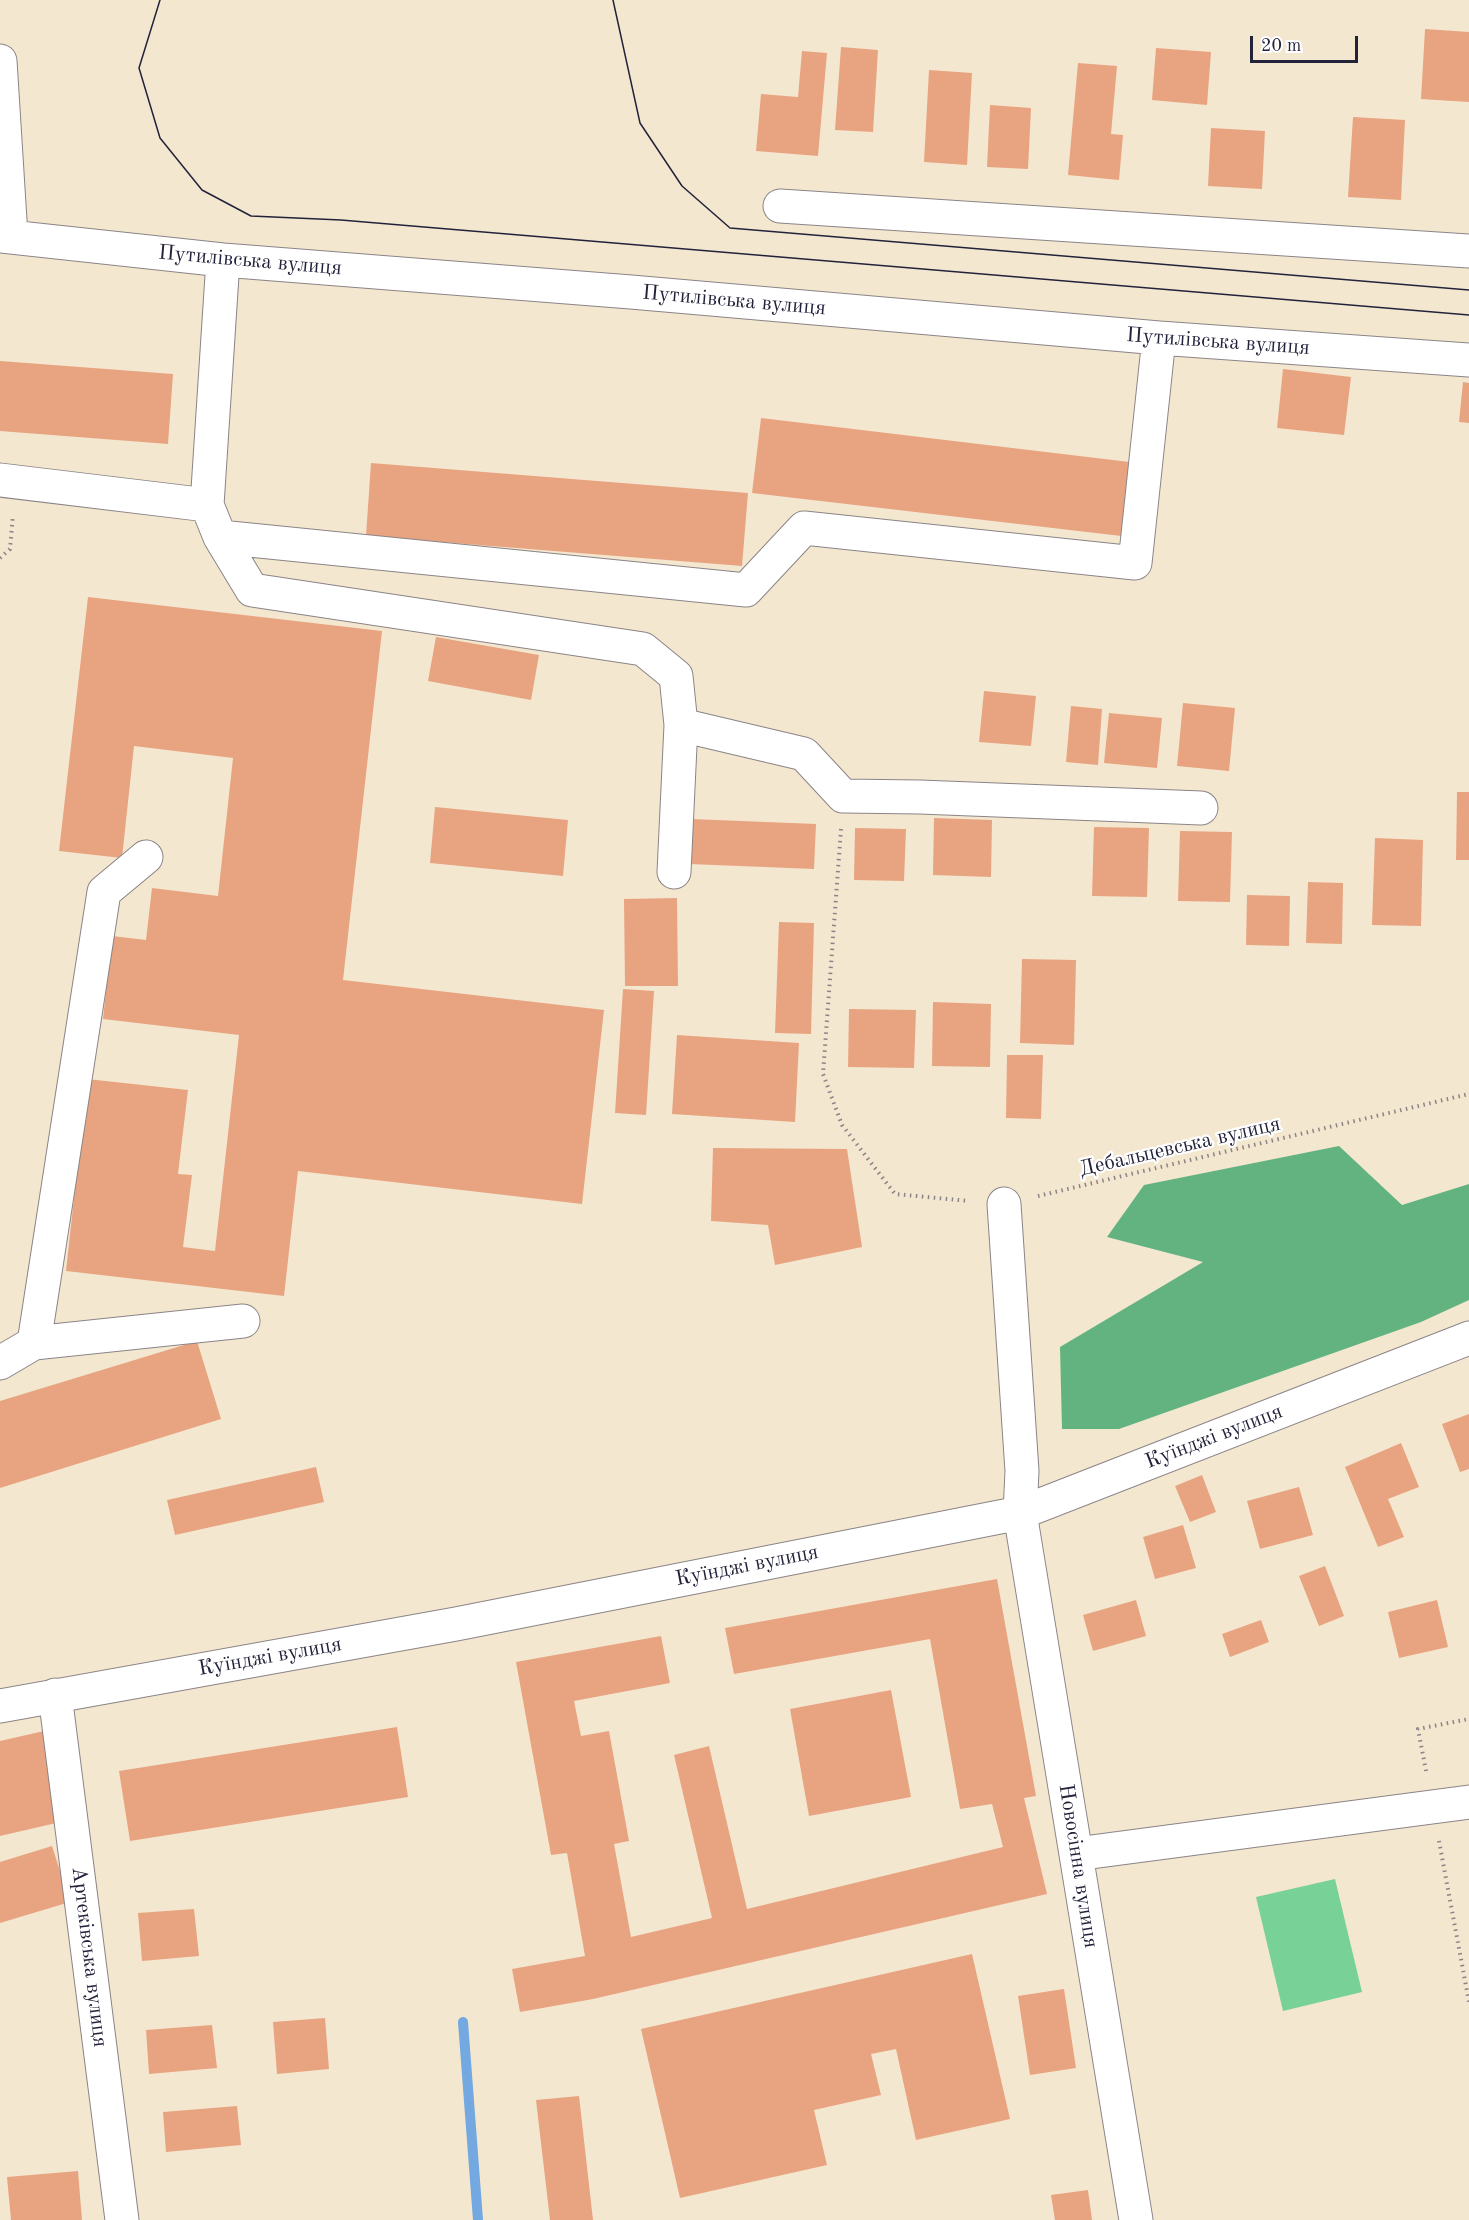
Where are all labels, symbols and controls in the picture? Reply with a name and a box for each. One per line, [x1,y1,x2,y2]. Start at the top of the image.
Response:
scale bar [1253,24,1361,62]
text: 20 m [1261,37,1301,55]
street label: Путилівська вулиця [157,240,343,282]
street label: Путилівська вулиця [641,280,827,322]
street label: Путилівська вулиця [1125,323,1311,361]
street label: Дебальцевська вулиця [1077,1112,1283,1182]
street label: Куїнджі вулиця [1142,1399,1286,1475]
street label: Куїнджі вулиця [673,1540,821,1592]
street label: Куїнджі вулиця [196,1632,344,1682]
street label: Новосінна вулиця [1053,1782,1103,1950]
street label: Артеківська вулиця [65,1865,113,2049]

